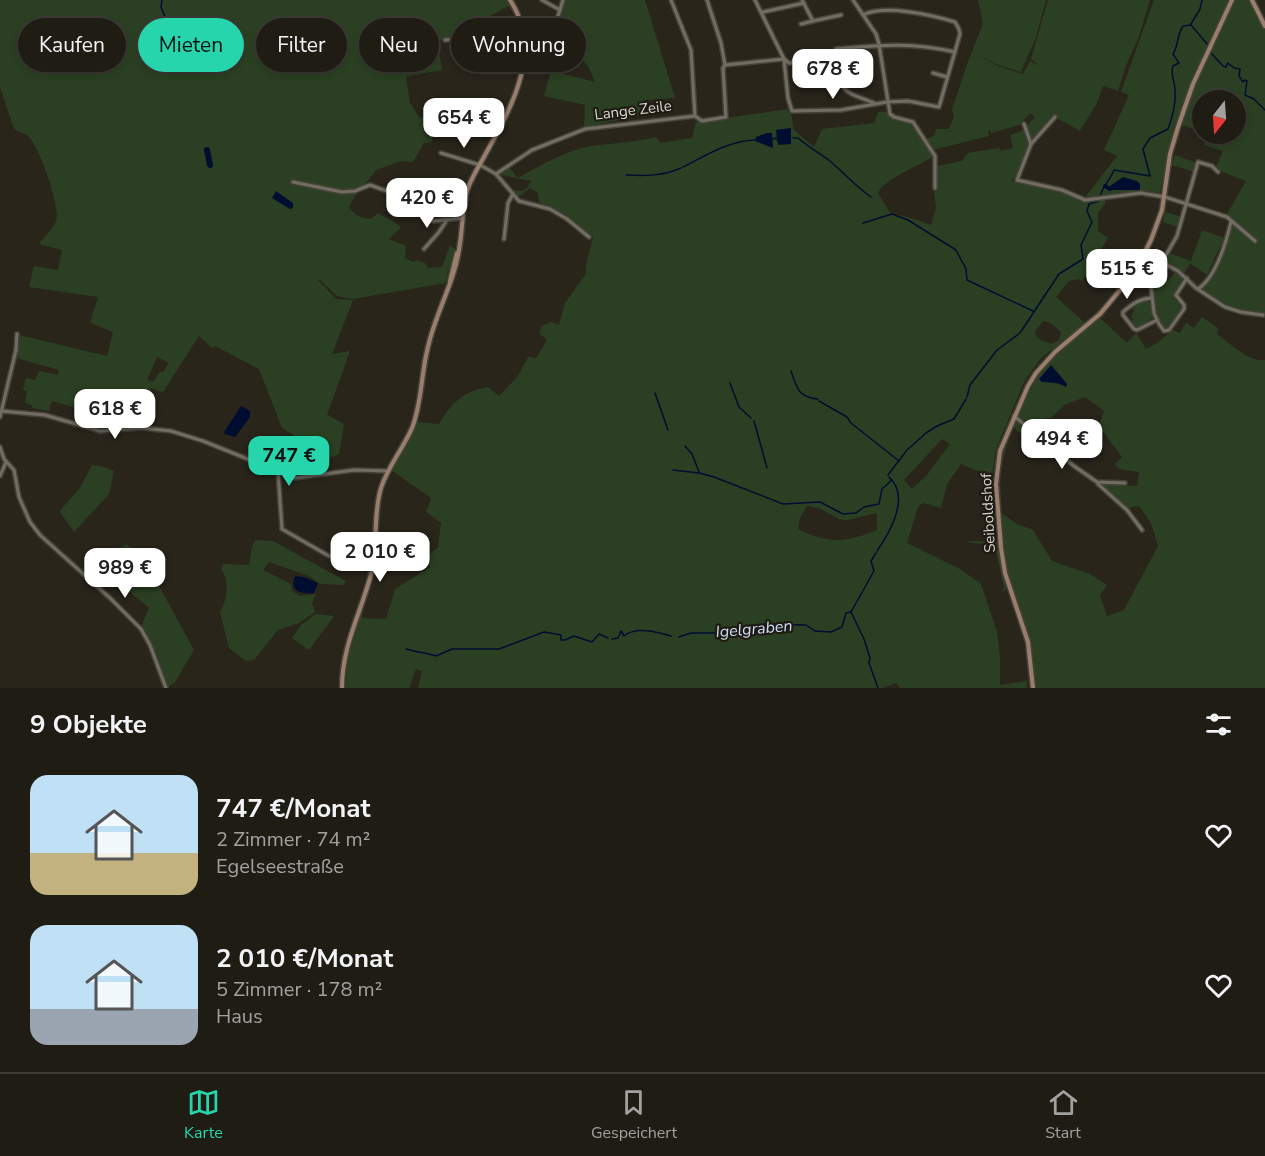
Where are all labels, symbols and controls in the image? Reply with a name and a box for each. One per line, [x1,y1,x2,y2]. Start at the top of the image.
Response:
chip: Kaufen [18,18,126,72]
chip: Mieten [138,18,244,72]
chip: Filter [256,18,347,72]
chip: Neu [359,18,439,72]
chip: Wohnung [451,18,586,72]
pin: 678 € [791,49,875,100]
text: 678 € [806,55,860,82]
north arrow [1192,90,1246,144]
map controls [1192,90,1246,144]
street label: Lange Zeile [593,95,673,125]
pin: 654 € [422,98,506,149]
text: 654 € [437,104,491,131]
pin: 420 € [385,178,469,229]
text: 420 € [400,184,454,211]
pin: 515 € [1085,249,1169,300]
text: 515 € [1100,255,1154,282]
pin: 618 € [73,389,157,440]
text: 618 € [88,395,142,422]
pin: 494 € [1020,419,1104,470]
text: 494 € [1035,425,1089,452]
pin: 747 € [247,436,331,487]
text: 747 € [262,442,316,469]
street label: Seiboldshof [976,472,1000,553]
pin: 2 010 € [325,532,435,583]
text: 2 010 € [345,538,415,565]
pin: 989 € [83,548,167,599]
text: 989 € [98,554,152,581]
water label: Igelgraben [715,615,793,643]
text: 9 Objekte [30,707,147,742]
icon: filters [1202,708,1235,741]
text: 747 €/Monat [216,791,371,826]
icon: home [78,799,150,871]
icon: heart [1202,819,1235,852]
text: 2 Zimmer · 74 m² [216,826,370,853]
text: Egelseestraße [216,853,344,880]
text: 2 010 €/Monat [216,941,393,976]
icon: home [78,949,150,1021]
icon: heart [1202,969,1235,1002]
text: 5 Zimmer · 178 m² [216,976,382,1003]
text: Haus [216,1003,263,1030]
tab: Karte [184,1086,223,1144]
tab: Gespeichert [591,1086,677,1144]
tab: Start [1045,1086,1081,1144]

